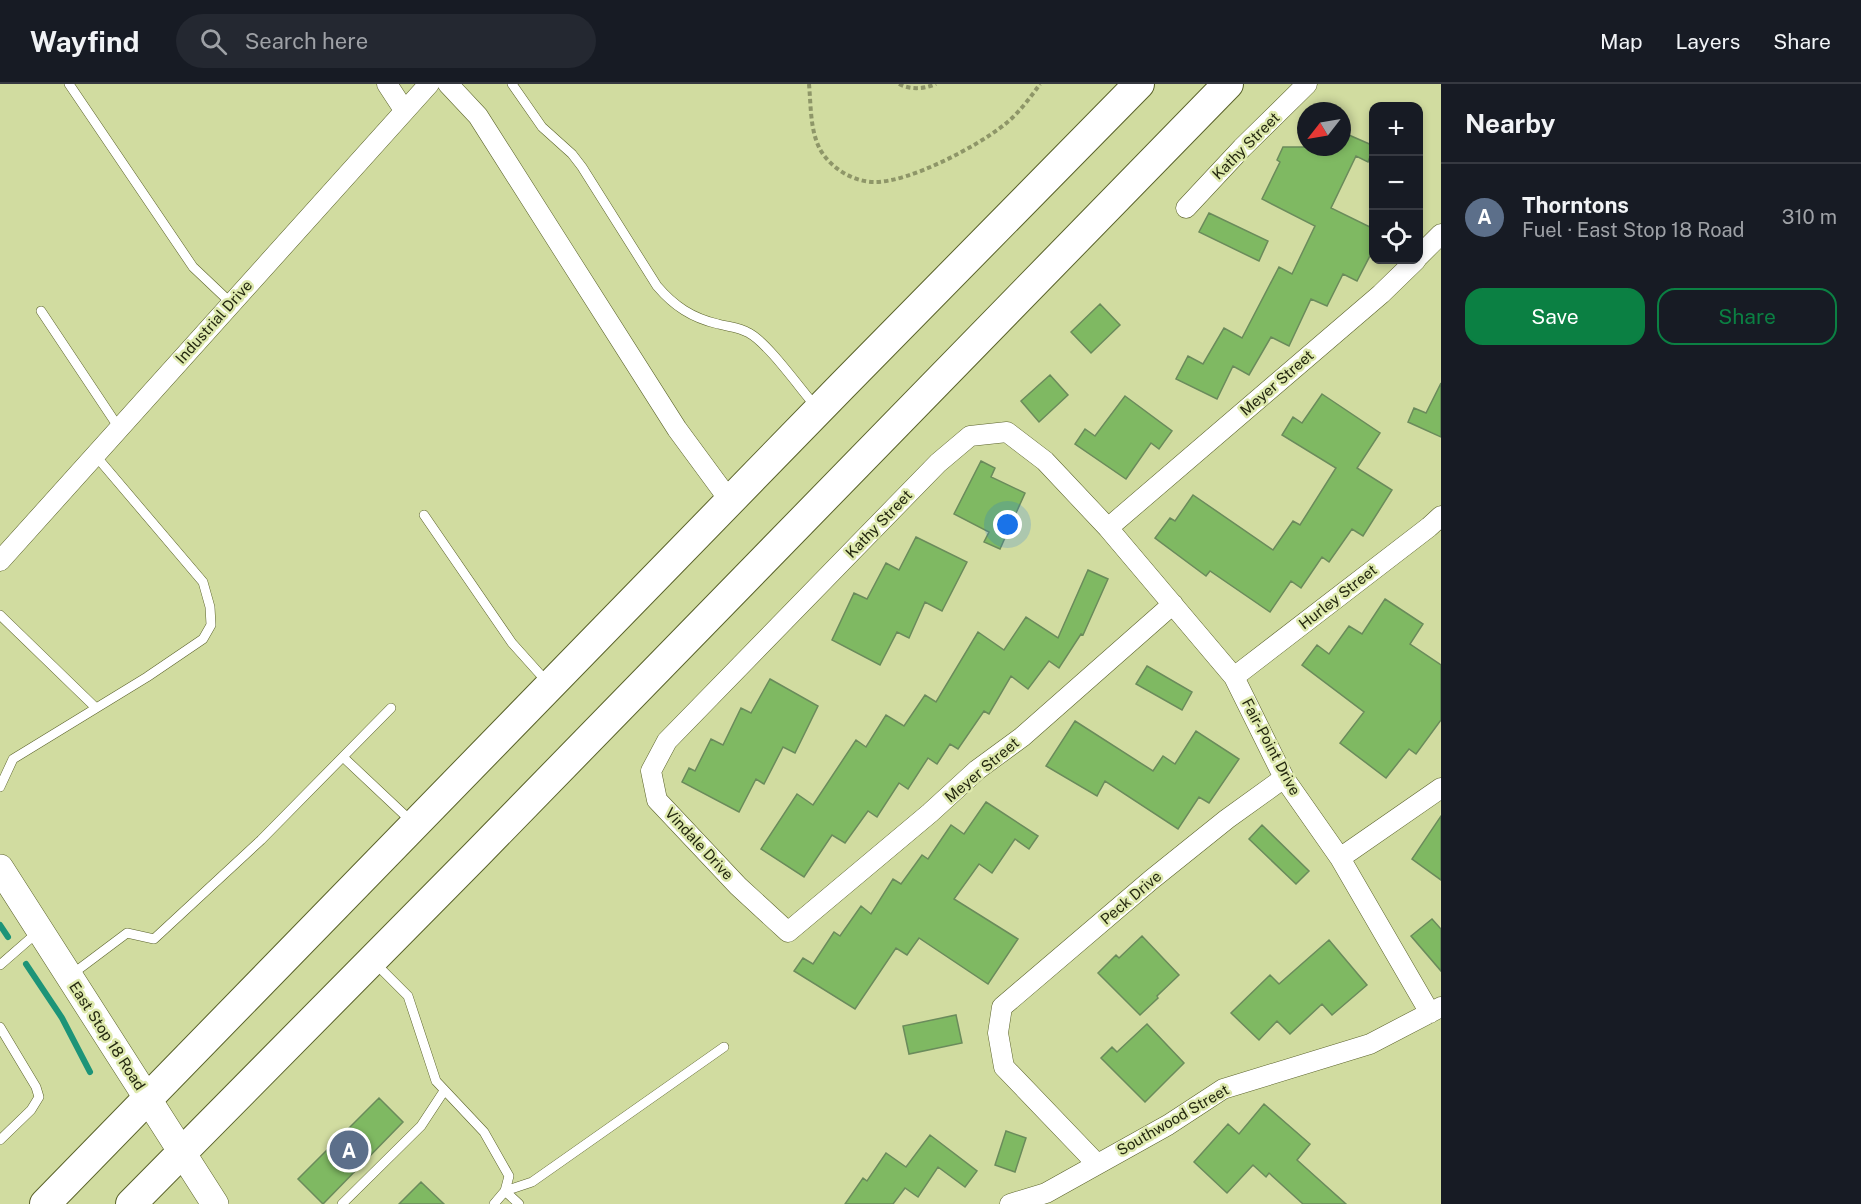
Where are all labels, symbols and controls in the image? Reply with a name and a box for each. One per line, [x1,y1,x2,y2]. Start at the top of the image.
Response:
search box [176,14,596,68]
text: Wayfind [30,25,140,58]
icon: search [197,25,230,58]
text: Search here [245,28,368,54]
text: Map [1600,29,1643,54]
text: Layers [1676,29,1740,54]
text: Share [1773,29,1831,54]
north arrow [1297,102,1351,156]
map controls [1369,102,1423,264]
button: + [1369,102,1423,156]
text: Nearby [1465,108,1555,139]
street label: Kathy Street [1209,109,1283,183]
button: − [1369,156,1423,210]
text: Thorntons [1522,192,1629,218]
text: A [1477,205,1492,229]
text: 310 m [1782,205,1837,229]
button: locate [1369,210,1423,264]
text: Fuel · East Stop 18 Road [1522,218,1744,242]
street label: Industrial Drive [172,277,255,367]
button: Save [1465,288,1645,345]
button: Share [1657,288,1837,345]
street label: Meyer Street [1237,346,1317,419]
street label: Kathy Street [842,486,915,561]
your location [993,510,1022,539]
street label: Hurley Street [1295,561,1380,632]
street label: Fair-Point Drive [1239,696,1304,798]
street label: Meyer Street [941,734,1022,805]
street label: Vindale Drive [662,804,737,883]
street label: Peck Drive [1097,867,1164,928]
street label: East Stop 18 Road [66,978,149,1093]
street label: Southwood Street [1114,1081,1232,1159]
pin: A [330,1128,368,1172]

